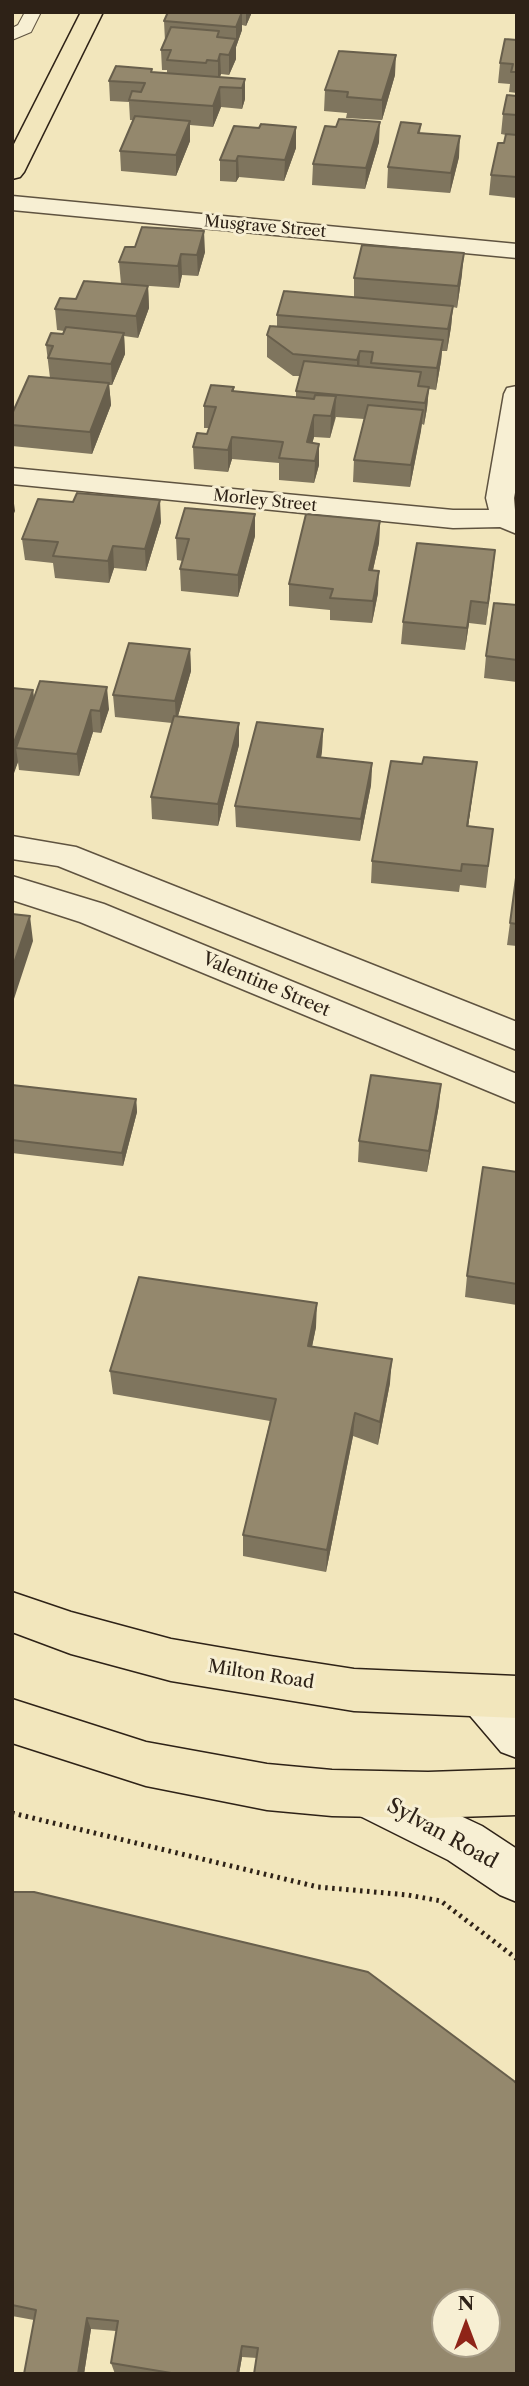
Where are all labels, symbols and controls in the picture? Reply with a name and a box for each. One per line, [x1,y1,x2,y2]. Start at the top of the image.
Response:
street label: Musgrave Street [203,212,327,242]
street label: Morley Street [212,486,318,516]
street label: Valentine Street [199,948,333,1022]
street label: Milton Road [206,1656,316,1694]
street label: Sylvan Road [382,1793,502,1875]
north arrow [431,2288,501,2358]
text: N [458,2292,474,2315]

